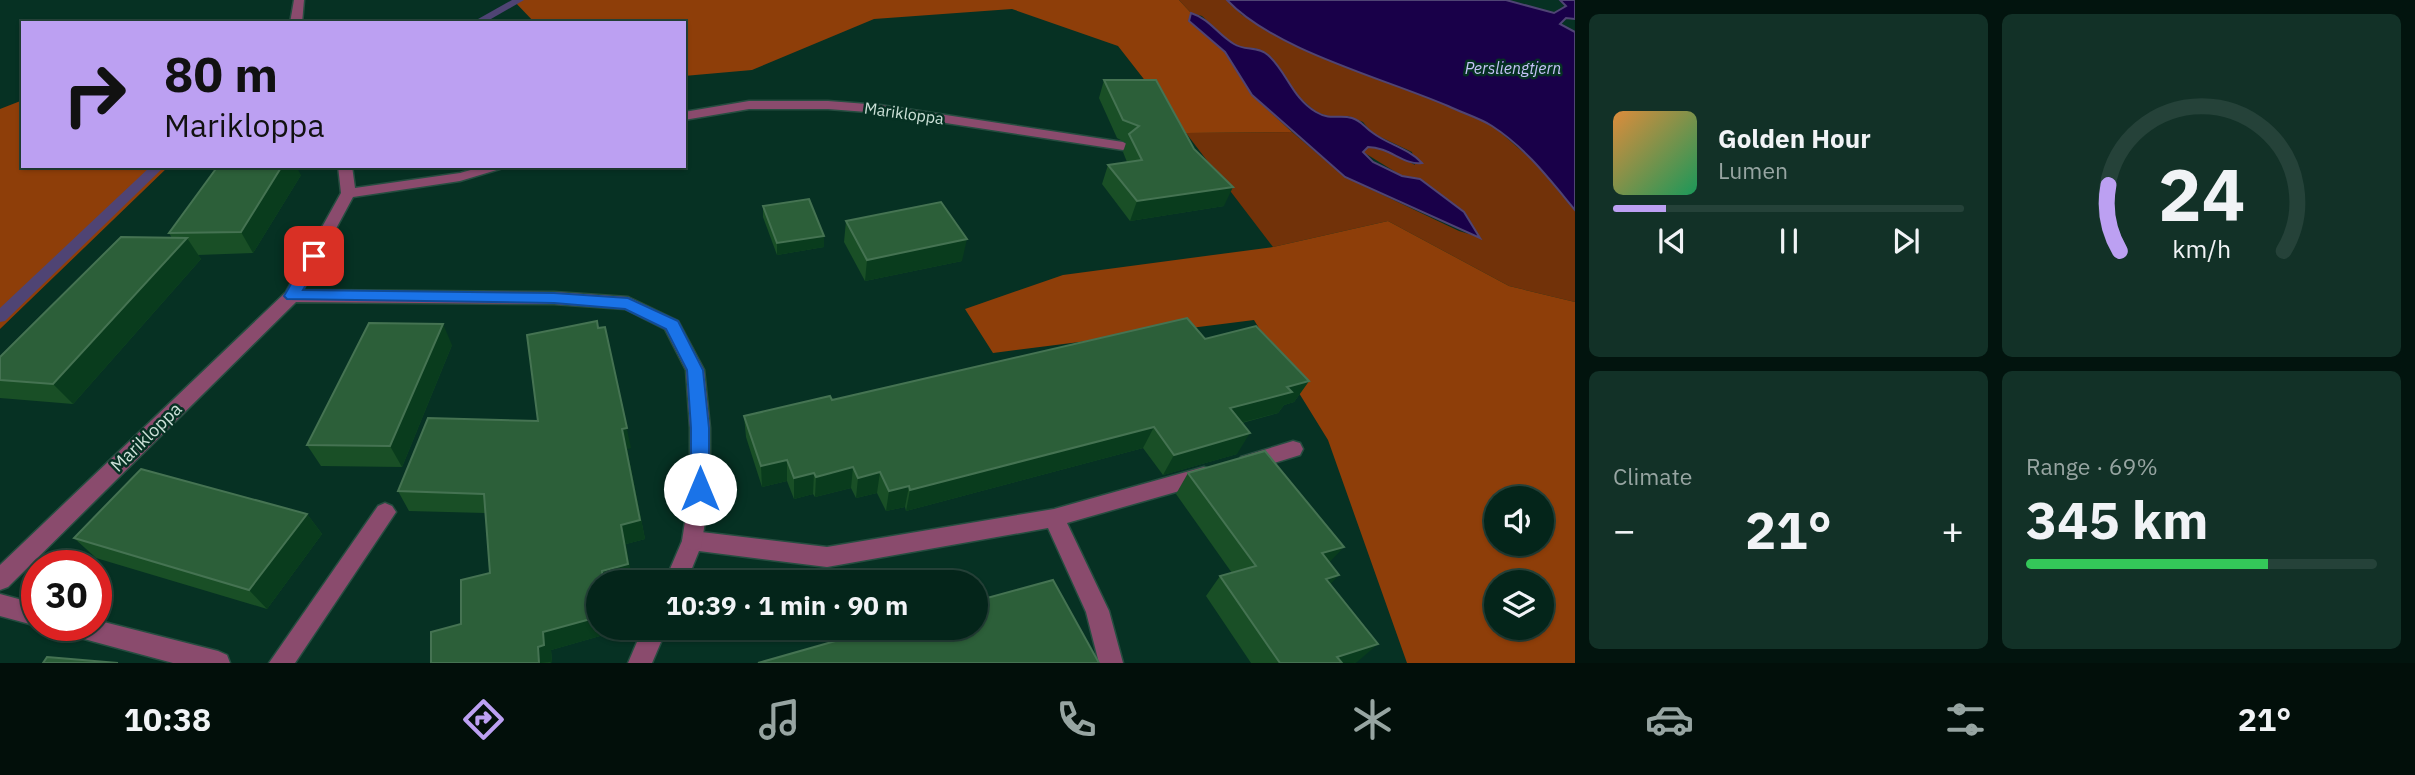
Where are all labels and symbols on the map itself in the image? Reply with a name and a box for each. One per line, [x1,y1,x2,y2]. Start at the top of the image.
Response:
water label: Persliengtjern [1465,58,1561,78]
street label: Marikloppa [863,98,946,129]
pin [284,226,344,286]
street label: Marikloppa [106,397,187,477]
position arrow [663,452,737,526]
speed limit sign: 30 [21,550,112,641]

